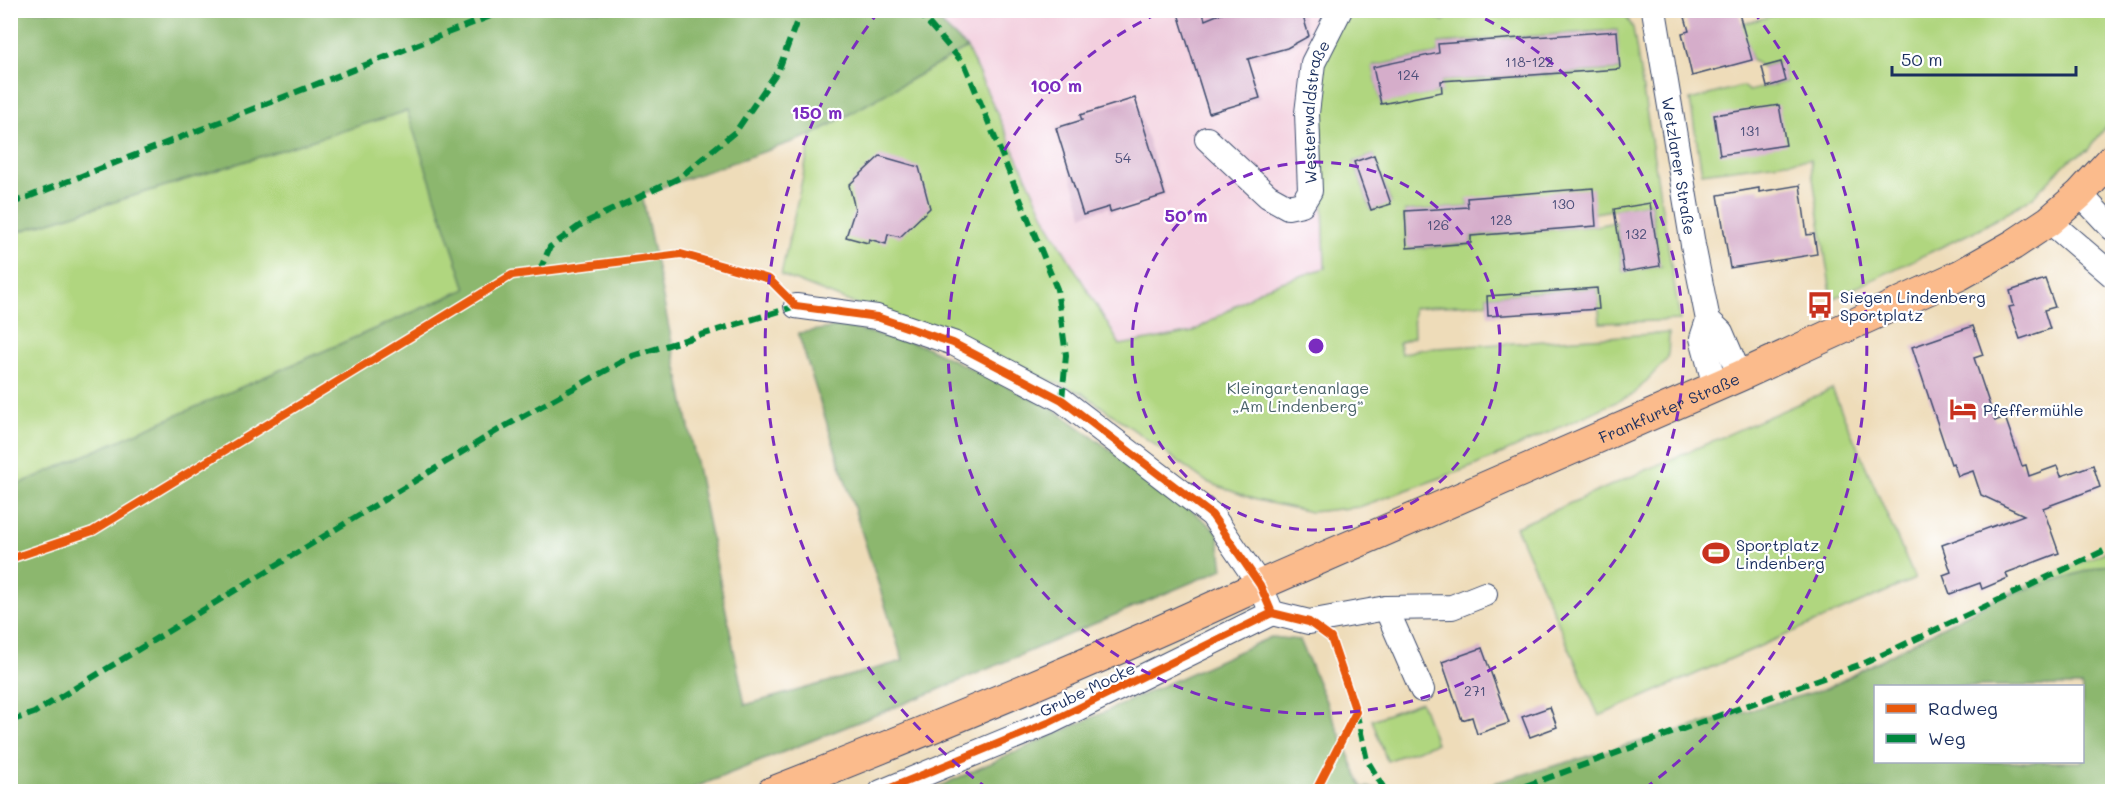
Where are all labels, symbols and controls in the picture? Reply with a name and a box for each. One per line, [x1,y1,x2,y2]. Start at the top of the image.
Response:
street label: Westerwaldstraße [1296,36,1334,184]
scale bar [1892,39,2076,77]
text: 50 m [1901,47,1943,71]
house number: 118-122 [1505,52,1553,71]
house number: 124 [1397,65,1420,84]
text: 100 m [1030,73,1082,97]
street label: Wetzlarer Straße [1658,95,1702,236]
text: 150 m [792,100,842,124]
house number: 131 [1740,121,1760,140]
house number: 54 [1115,148,1132,167]
house number: 130 [1551,194,1575,213]
text: 50 m [1165,203,1207,227]
house number: 128 [1490,210,1512,229]
house number: 126 [1427,215,1449,234]
house number: 132 [1625,224,1647,243]
place label: Siegen Lindenberg Sportplatz [1840,286,1985,325]
bus stop icon: Siegen Lindenberg Sportplatz [1805,290,1835,320]
centre of rings [1306,336,1326,356]
street label: Frankfurter Straße [1595,367,1742,447]
park label: Kleingartenanlage „Am Lindenberg“ [1227,377,1369,416]
hotel icon: Pfeffermühle [1948,394,1978,424]
place label: Pfeffermühle [1983,399,2084,420]
place label: Sportplatz Lindenberg [1736,534,1825,573]
sports icon: Sportplatz Lindenberg [1701,538,1731,568]
street label: Grube Mocke [1036,657,1138,721]
house number: 271 [1464,681,1486,700]
legend [1874,685,2084,763]
text: Radweg [1928,696,1998,720]
text: Weg [1928,726,1965,750]

